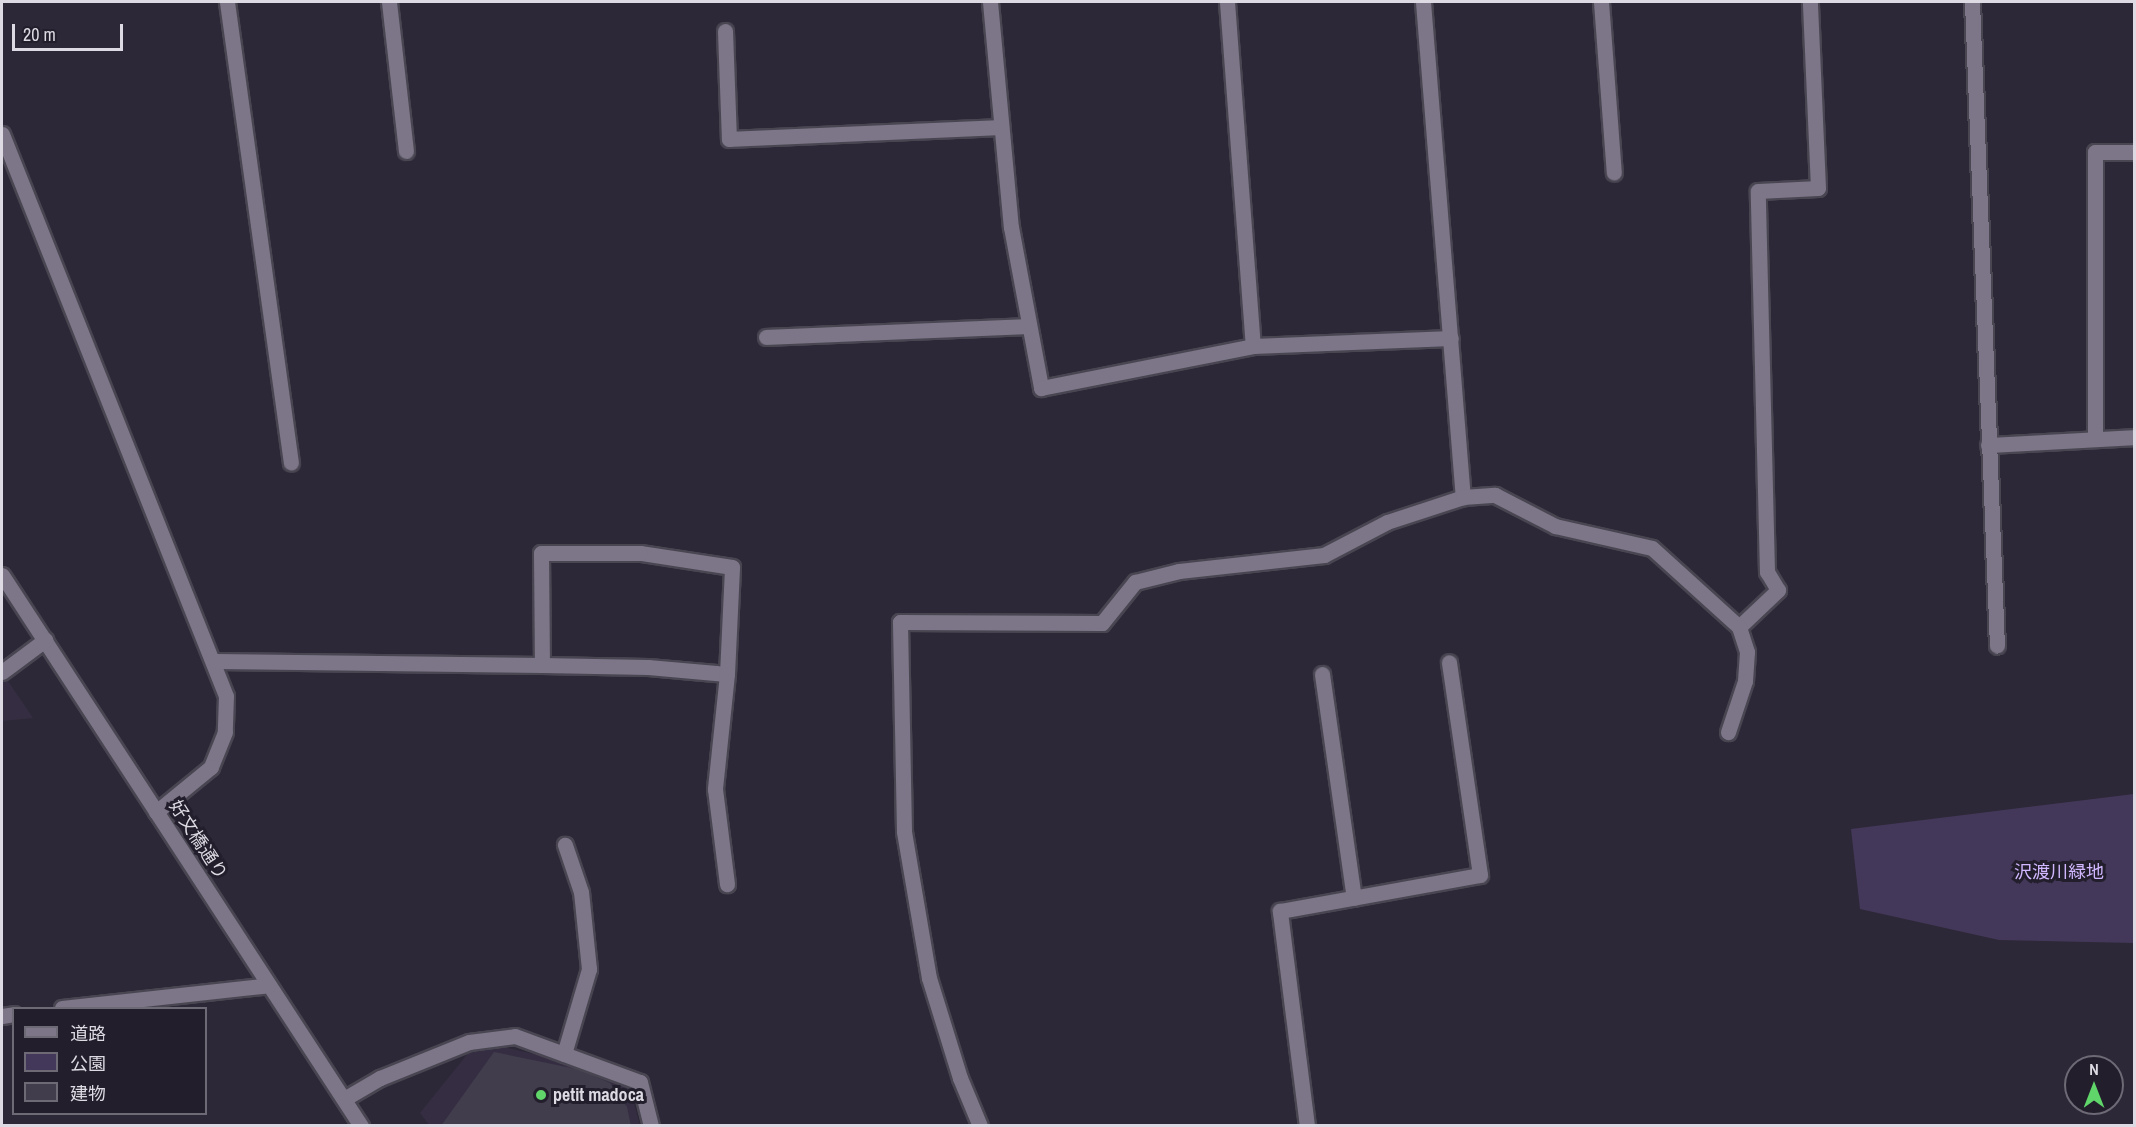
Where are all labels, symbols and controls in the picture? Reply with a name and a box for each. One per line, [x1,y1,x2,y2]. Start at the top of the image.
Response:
scale bar [15,12,126,50]
text: 20 m [23,22,56,47]
street label: 好文橋通り [164,796,232,884]
park label: 沢渡川緑地 [2014,861,2104,883]
legend [12,1007,207,1115]
text: 道路 [70,1021,106,1046]
text: 公園 [70,1051,106,1076]
north arrow [2064,1055,2124,1115]
text: N [2089,1058,2099,1080]
text: 建物 [70,1081,106,1106]
place label: petit madoca [553,1084,644,1106]
marker: petit madoca [534,1088,548,1102]

